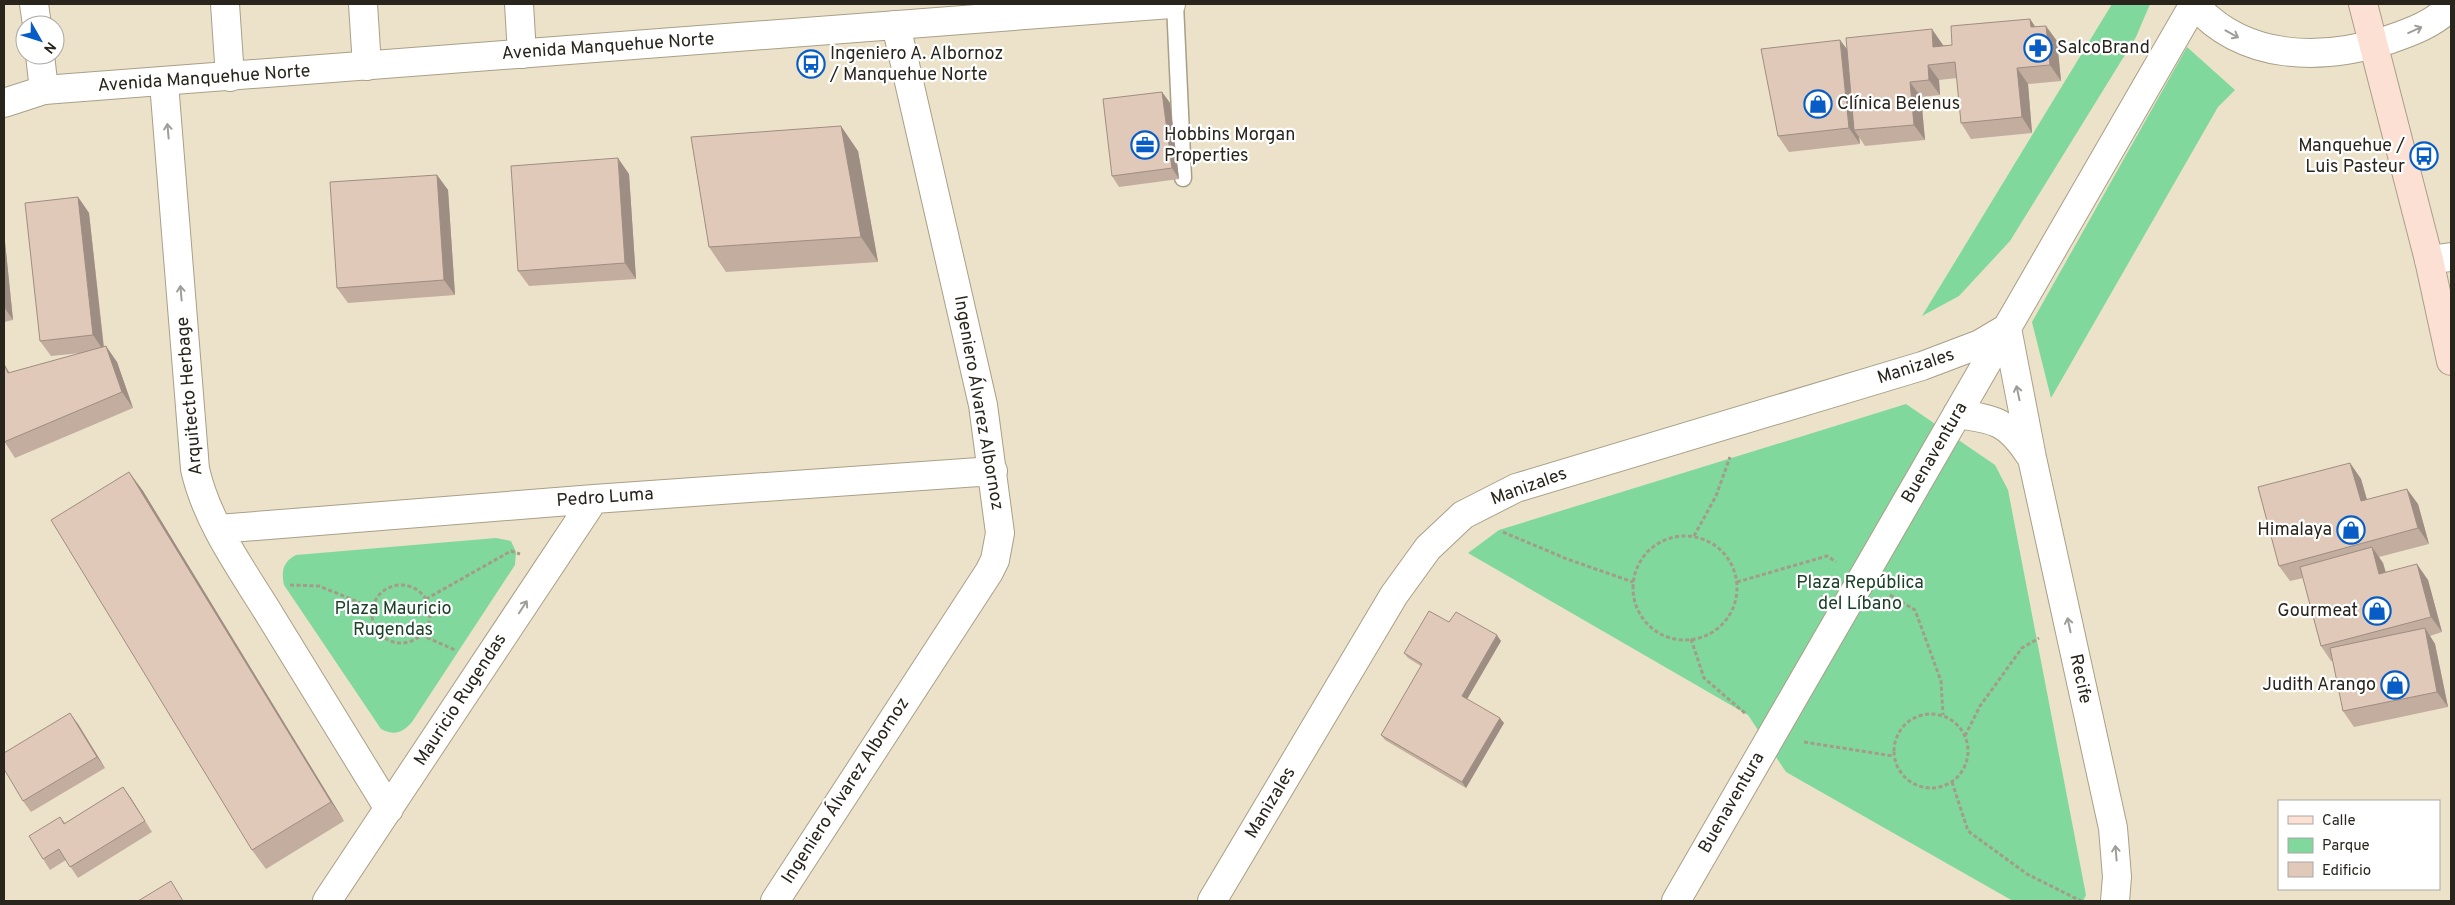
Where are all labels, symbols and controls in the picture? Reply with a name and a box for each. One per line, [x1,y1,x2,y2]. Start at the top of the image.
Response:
north arrow [15,15,65,65]
one-way arrow [2407,25,2422,34]
street label: Avenida Manquehue Norte [501,28,715,66]
one-way arrow [2224,29,2239,39]
pharmacy icon: SalcoBrand [2023,33,2053,63]
place label: SalcoBrand [2057,37,2150,60]
text: N [39,38,59,56]
place label: Ingeniero A. Albornoz / Manquehue Norte [829,43,1003,87]
bus stop icon: Ingeniero A. Albornoz / Manquehue Norte [796,49,826,79]
street label: Avenida Manquehue Norte [97,60,311,98]
shop icon: Clínica Belenus [1803,89,1833,119]
place label: Clínica Belenus [1837,93,1960,116]
one-way arrow [163,123,172,139]
place label: Hobbins Morgan Properties [1164,124,1295,168]
office icon: Hobbins Morgan Properties [1130,130,1160,160]
place label: Manquehue / Luis Pasteur [2298,135,2405,179]
bus stop icon: Manquehue / Luis Pasteur [2409,141,2439,171]
one-way arrow [176,285,186,301]
street label: Ingeniero Álvarez Albornoz [948,293,1010,512]
street label: Arquitecto Herbage [172,316,208,476]
street label: Manizales [1875,344,1957,390]
one-way arrow [2013,385,2022,401]
street label: Buenaventura [1897,398,1973,508]
street label: Manizales [1488,463,1570,511]
street label: Pedro Luma [556,483,654,513]
shop icon: Himalaya [2336,515,2366,545]
place label: Himalaya [2257,519,2332,542]
park label: Plaza República del Líbano [1796,572,1924,616]
shop icon: Gourmeat [2362,596,2392,626]
park label: Plaza Mauricio Rugendas [334,598,452,642]
place label: Gourmeat [2277,600,2358,623]
one-way arrow [518,601,528,615]
one-way arrow [2063,618,2073,634]
street label: Mauricio Rugendas [410,630,512,770]
street label: Recife [2064,652,2096,706]
shop icon: Judith Arango [2380,670,2410,700]
place label: Judith Arango [2262,674,2376,697]
street label: Ingeniero Álvarez Albornoz [775,692,915,889]
street label: Buenaventura [1694,748,1770,858]
street label: Manizales [1241,763,1301,843]
legend [2278,800,2440,890]
text: Calle [2322,812,2356,831]
text: Parque [2322,837,2370,856]
one-way arrow [2111,845,2121,861]
text: Edificio [2322,862,2371,881]

